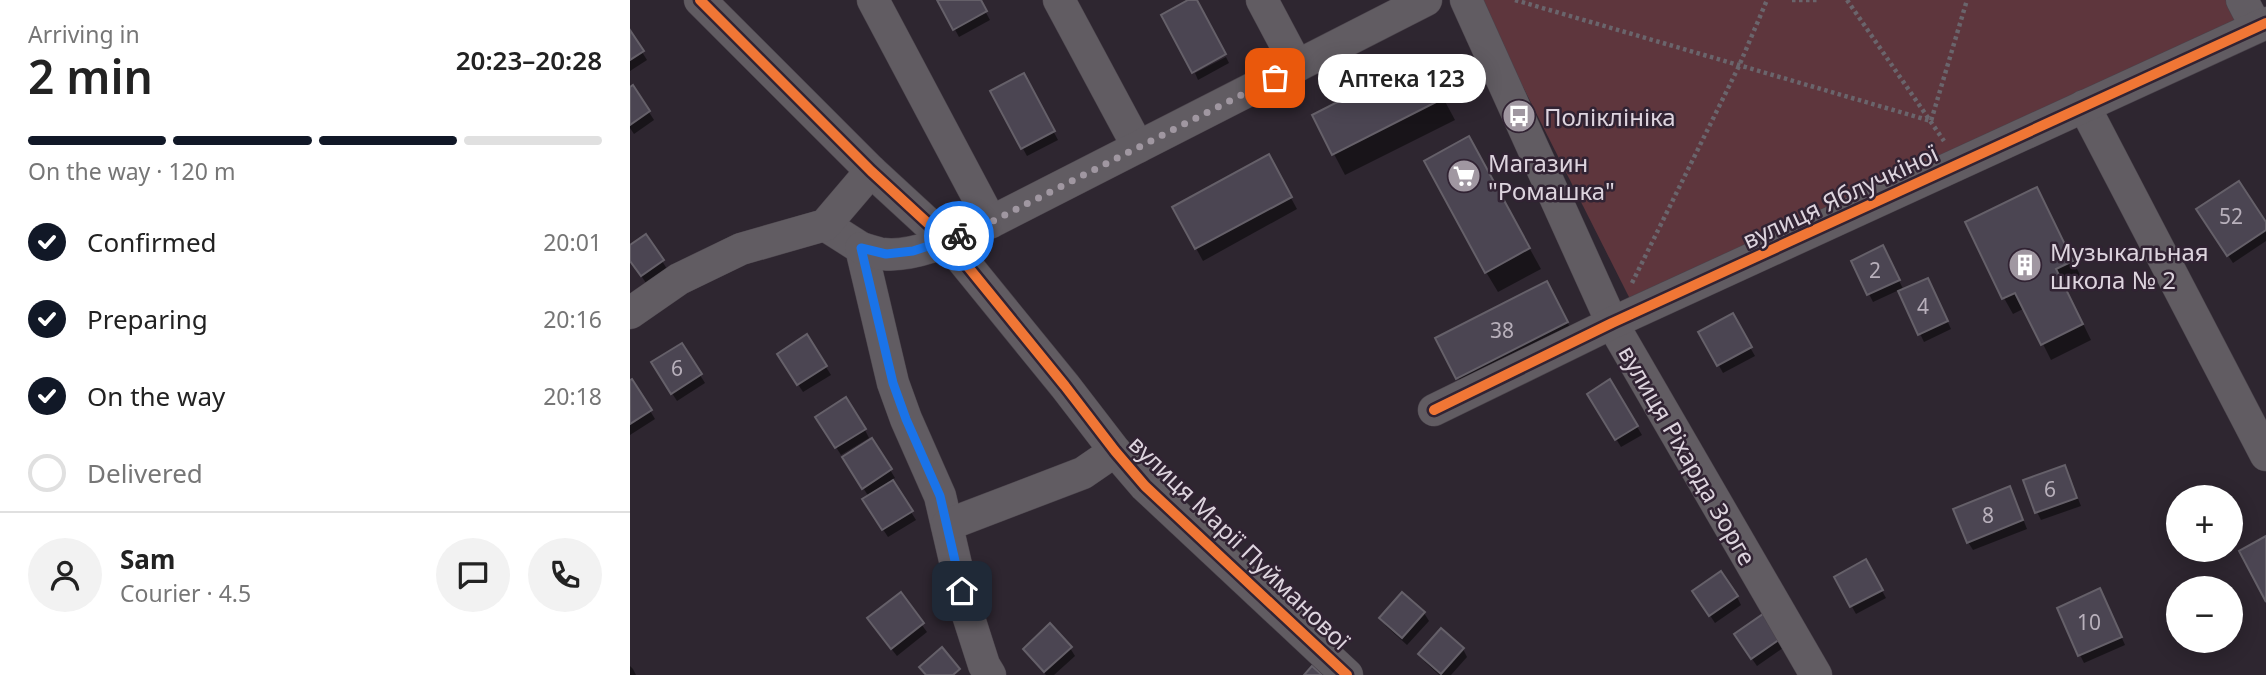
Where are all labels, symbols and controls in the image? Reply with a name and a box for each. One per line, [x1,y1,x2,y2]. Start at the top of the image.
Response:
text: Arriving in [28,18,140,50]
text: 20:23–20:28 [456,42,602,78]
text: 2 min [28,45,153,107]
pin [1245,48,1305,108]
callout: Аптека 123 [1317,54,1485,102]
icon: bag [1256,59,1294,97]
text: Аптека 123 [1339,62,1465,94]
bus stop icon: Поліклініка [1500,97,1538,135]
place label: Поліклініка [1544,100,1676,133]
street label: вулиця Яблучкіної [1737,136,1943,256]
place label: Магазин "Ромашка" [1488,146,1615,207]
text: On the way · 120 m [28,155,235,187]
supermarket icon: Магазин "Ромашка" [1445,157,1483,195]
courier [924,201,994,271]
house number: 52 [2219,202,2243,230]
icon: bike [940,217,978,255]
icon: check [28,223,66,261]
text: Confirmed [87,224,217,260]
text: 20:01 [543,226,602,258]
place label: Музыкальная школа № 2 [2050,235,2209,296]
building icon: Музыкальная школа № 2 [2006,246,2044,284]
house number: 2 [1869,256,1881,284]
house number: 4 [1917,292,1929,320]
icon: check [28,300,66,338]
text: Preparing [87,301,208,337]
text: 20:16 [543,303,602,335]
house number: 38 [1490,316,1514,344]
street label: вулиця Ріхарда Зорге [1612,339,1764,571]
house number: 6 [671,354,683,382]
icon: check [28,377,66,415]
text: On the way [87,378,225,414]
text: 20:18 [543,380,602,412]
street label: вулиця Марії Пуйманової [1122,427,1358,657]
text: Delivered [87,455,203,491]
house number: 6 [2044,475,2056,503]
map controls [2166,485,2243,653]
button: + [2166,485,2243,562]
house number: 8 [1982,501,1994,529]
button: person [28,538,102,612]
button: chat [436,538,510,612]
button: phone [528,538,602,612]
text: Sam [120,541,175,577]
pin [932,561,992,621]
icon: home [943,572,981,610]
button: − [2166,576,2243,653]
text: Courier · 4.5 [120,577,251,609]
house number: 10 [2077,608,2101,636]

